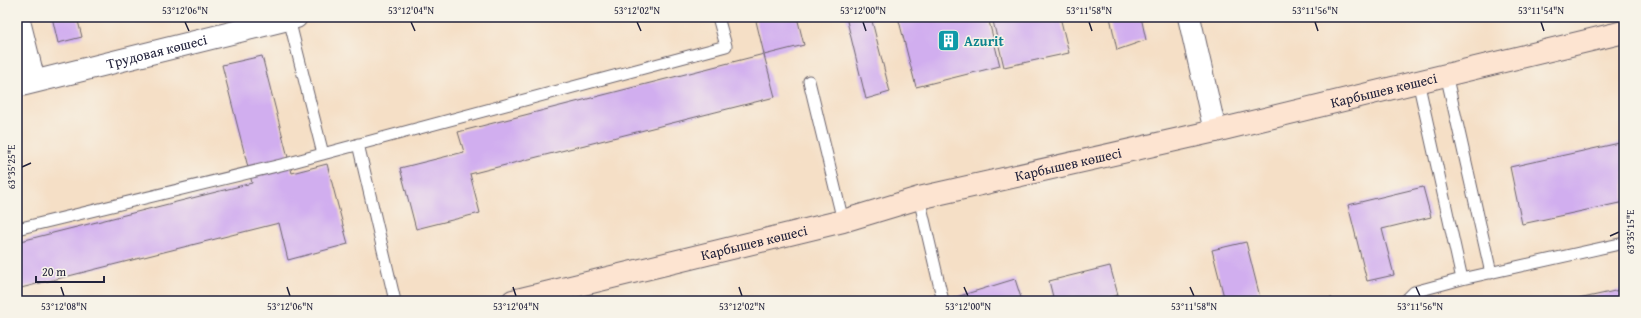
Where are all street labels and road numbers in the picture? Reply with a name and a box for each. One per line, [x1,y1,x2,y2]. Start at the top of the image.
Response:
street label: Трудовая көшесі [104,29,209,73]
street label: Карбышев көшесі [1328,68,1439,113]
street label: Карбышев көшесі [1013,142,1124,186]
street label: Карбышев көшесі [699,220,809,265]

